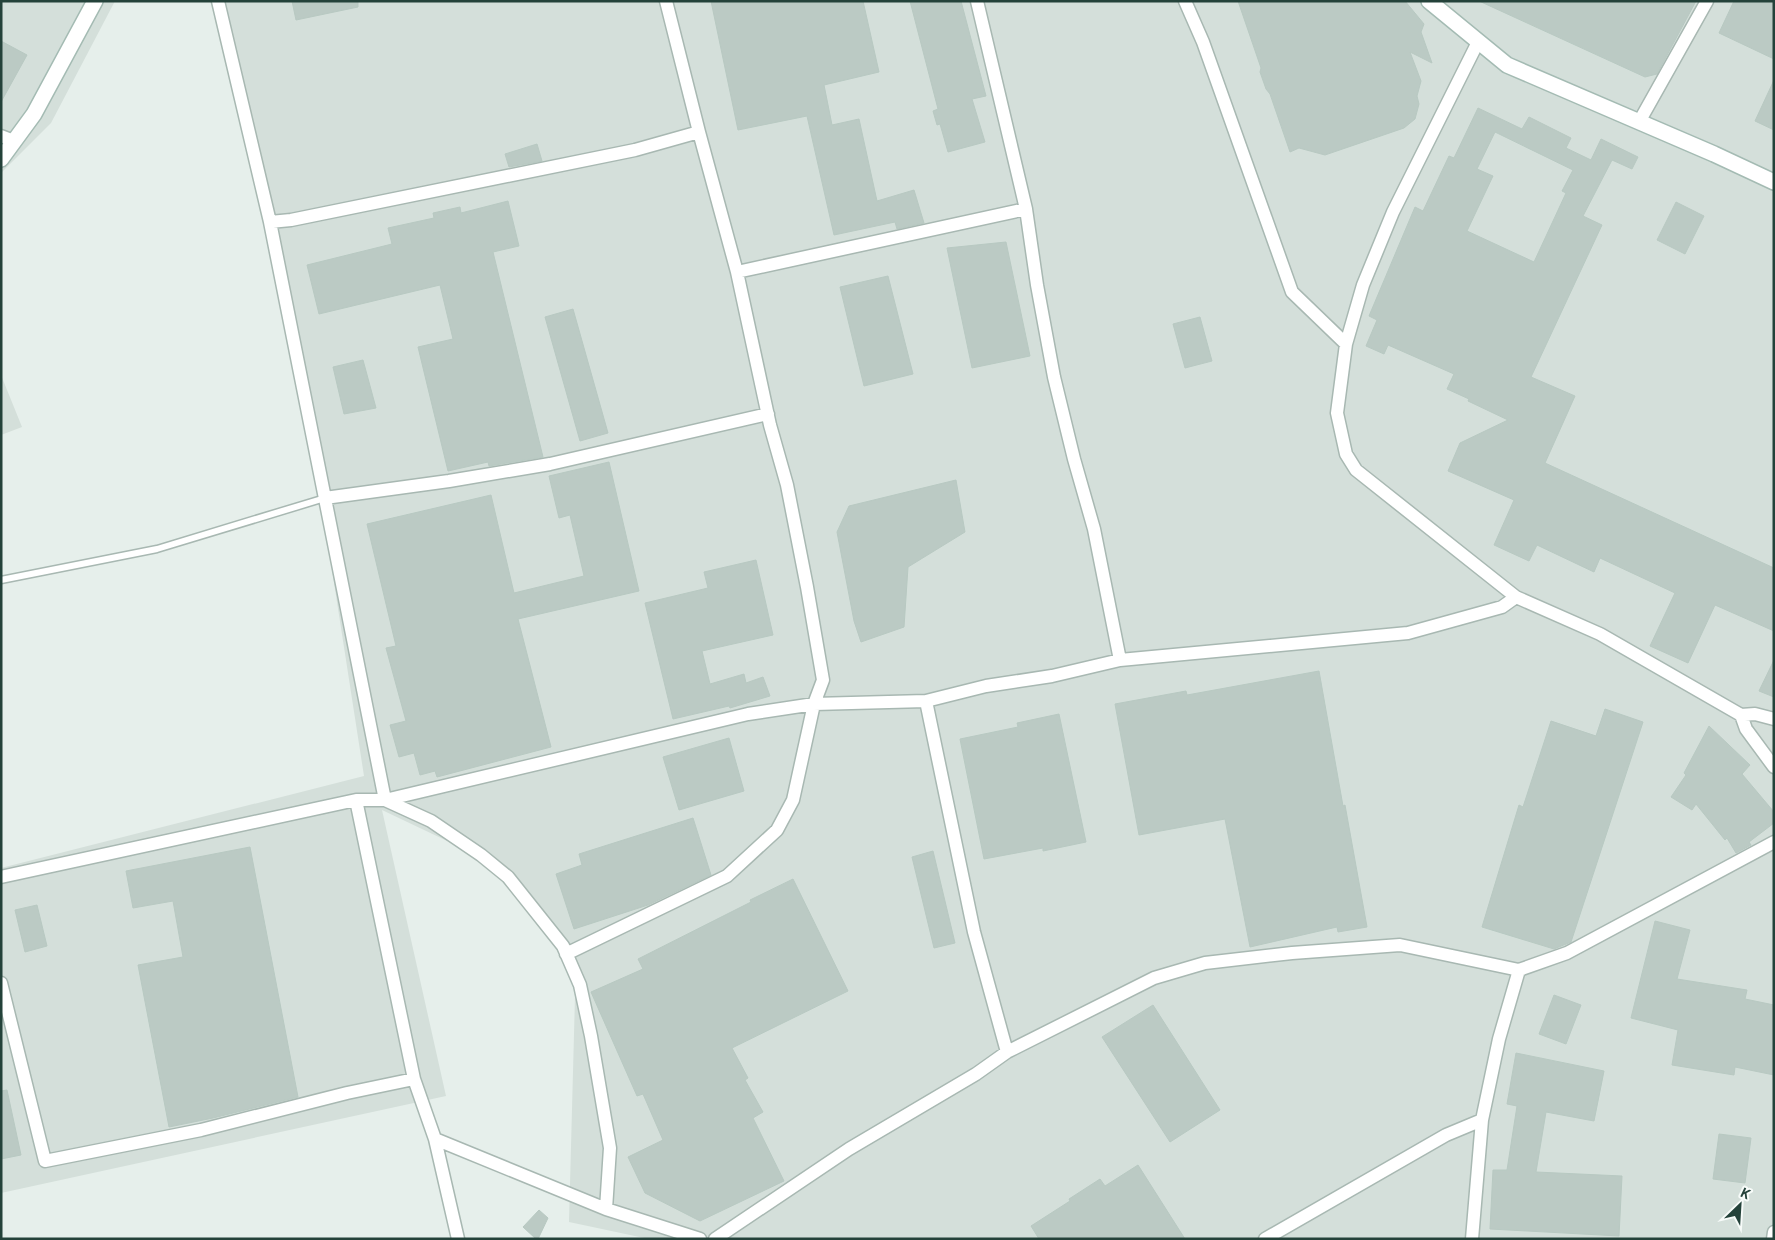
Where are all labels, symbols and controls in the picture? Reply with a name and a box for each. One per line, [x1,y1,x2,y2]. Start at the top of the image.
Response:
north arrow [1715,1180,1765,1230]
text: K [1738,1183,1753,1202]

